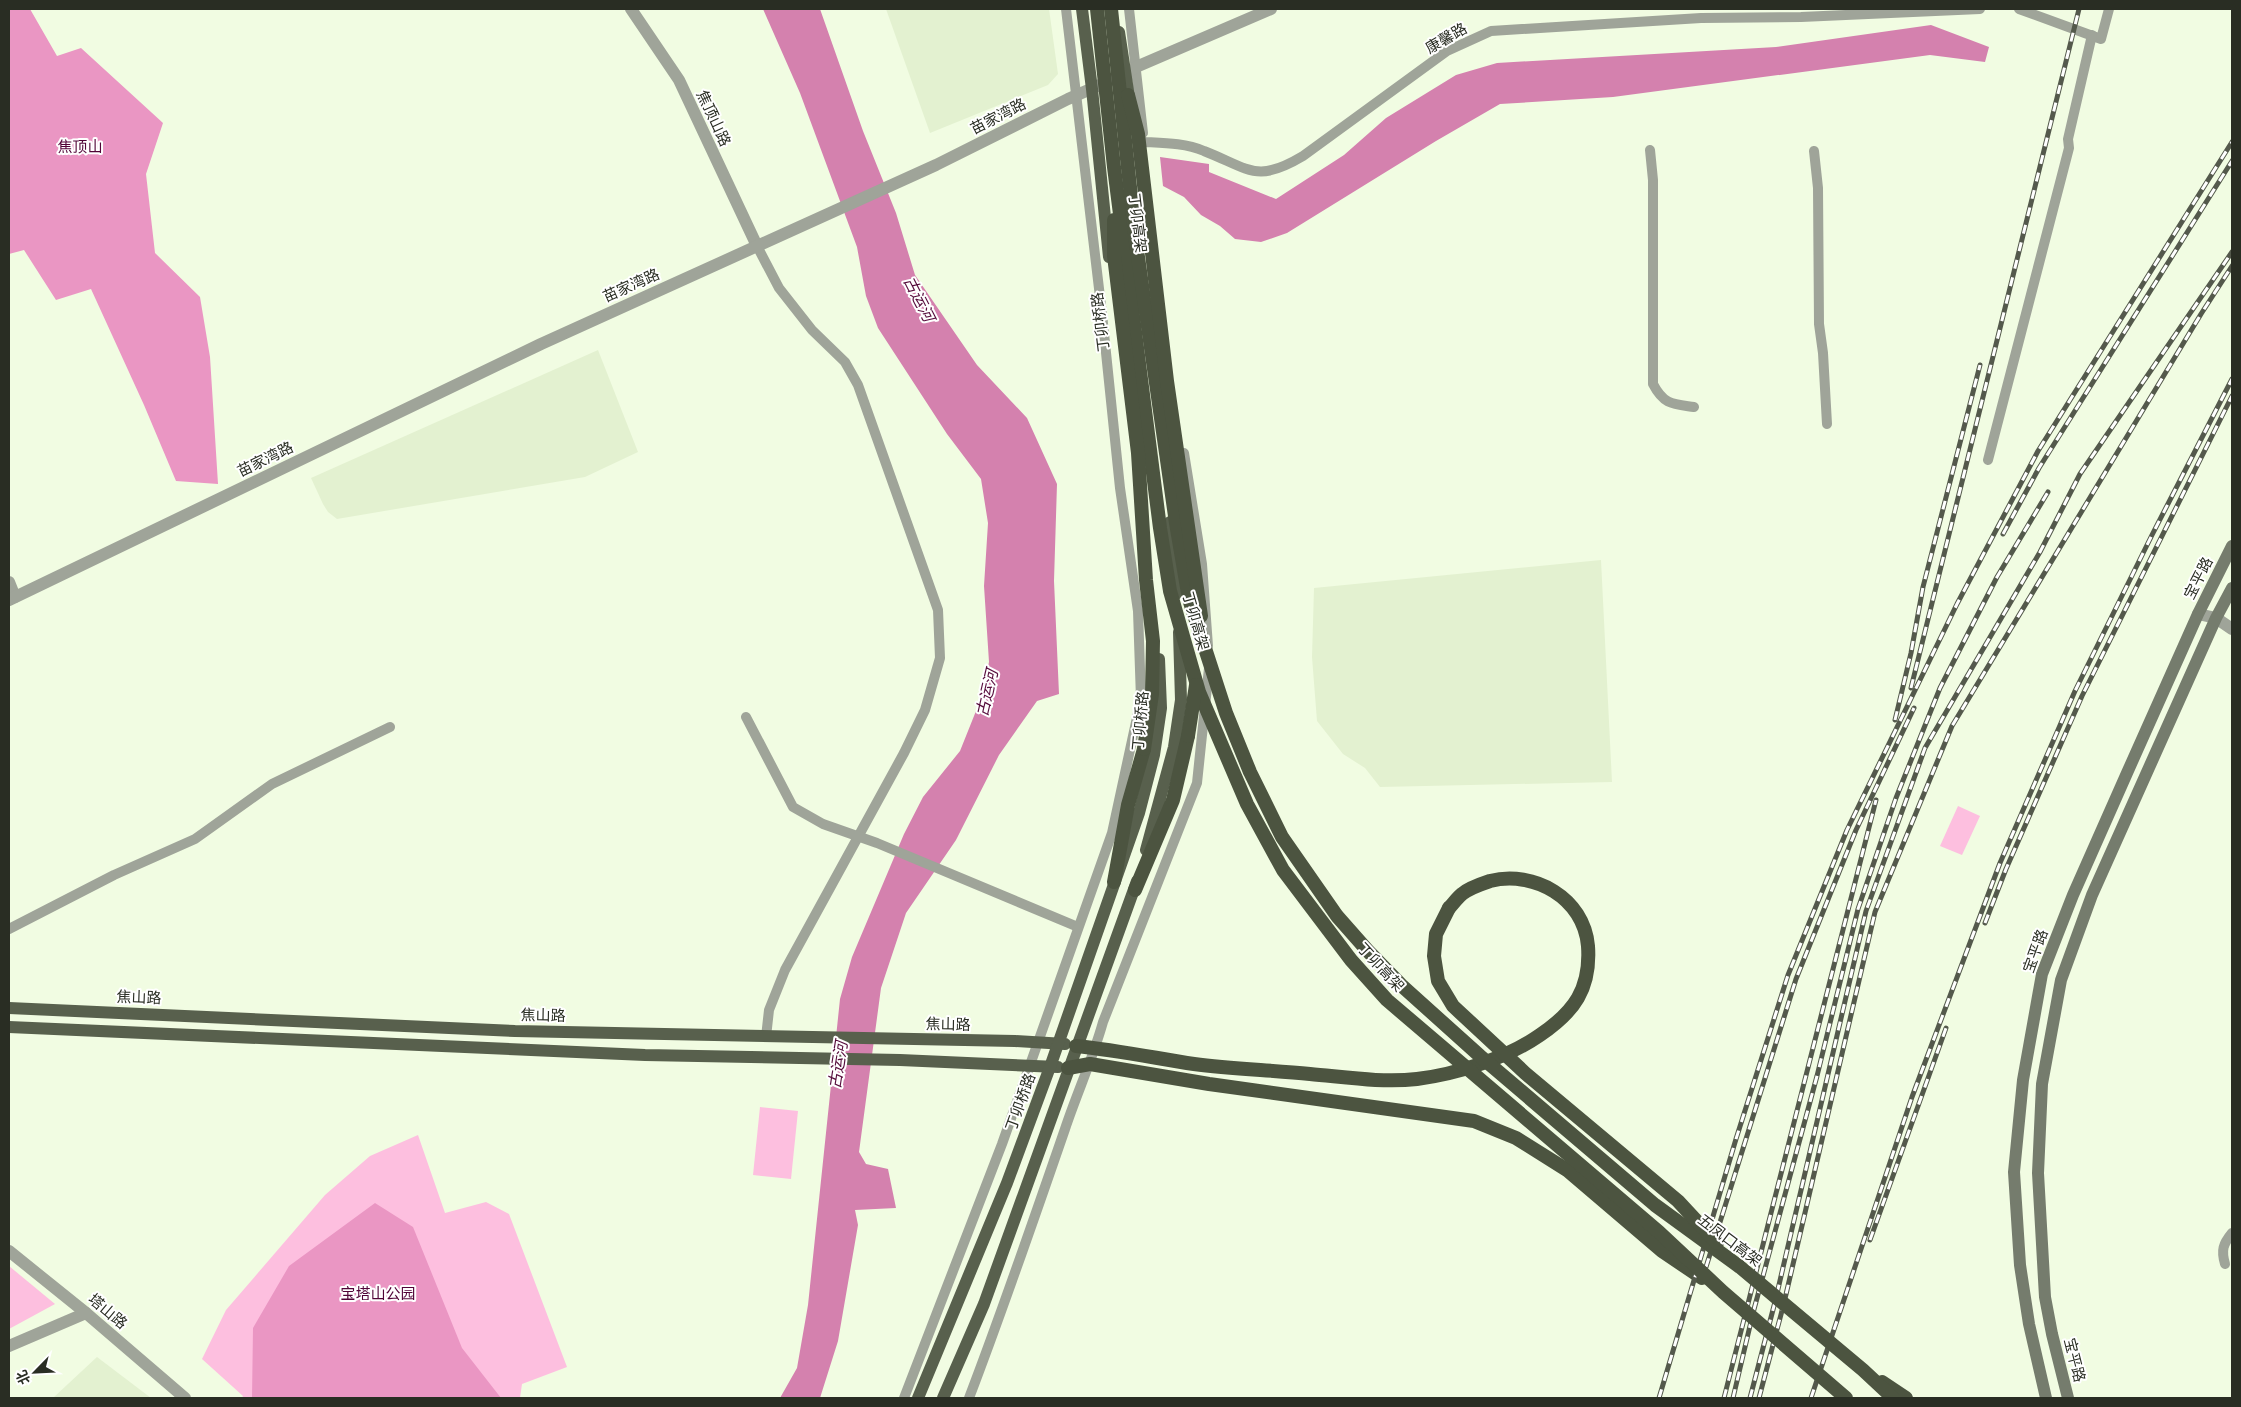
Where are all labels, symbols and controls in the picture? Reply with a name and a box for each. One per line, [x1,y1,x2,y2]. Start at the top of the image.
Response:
street label: 康馨路 [1421,18,1471,58]
street label: 焦顶山路 [692,86,736,150]
street label: 苗家湾路 [966,93,1030,139]
park label: 焦顶山 [57,136,103,157]
street label: 丁卯高架 [1124,192,1152,254]
street label: 苗家湾路 [599,263,663,307]
water label: 古运河 [898,272,942,328]
street label: 丁卯桥路 [1086,291,1114,353]
street label: 苗家湾路 [233,436,297,482]
street label: 宝平路 [2178,553,2218,603]
street label: 丁卯高架 [1178,589,1214,653]
water label: 古运河 [970,664,1004,719]
street label: 丁卯桥路 [1127,690,1153,752]
street label: 宝平路 [2017,926,2053,976]
street label: 丁卯高架 [1353,938,1409,996]
street label: 焦山路 [116,986,162,1008]
street label: 焦山路 [520,1004,566,1026]
street label: 焦山路 [925,1013,971,1035]
water label: 古运河 [823,1037,854,1091]
street label: 丁卯桥路 [1000,1070,1040,1134]
street label: 五凤口高架 [1694,1209,1766,1271]
park label: 宝塔山公园 [340,1283,416,1304]
street label: 塔山路 [84,1288,132,1334]
street label: 宝平路 [2059,1336,2091,1384]
north arrow [10,1347,60,1397]
text: 北 [11,1367,35,1388]

